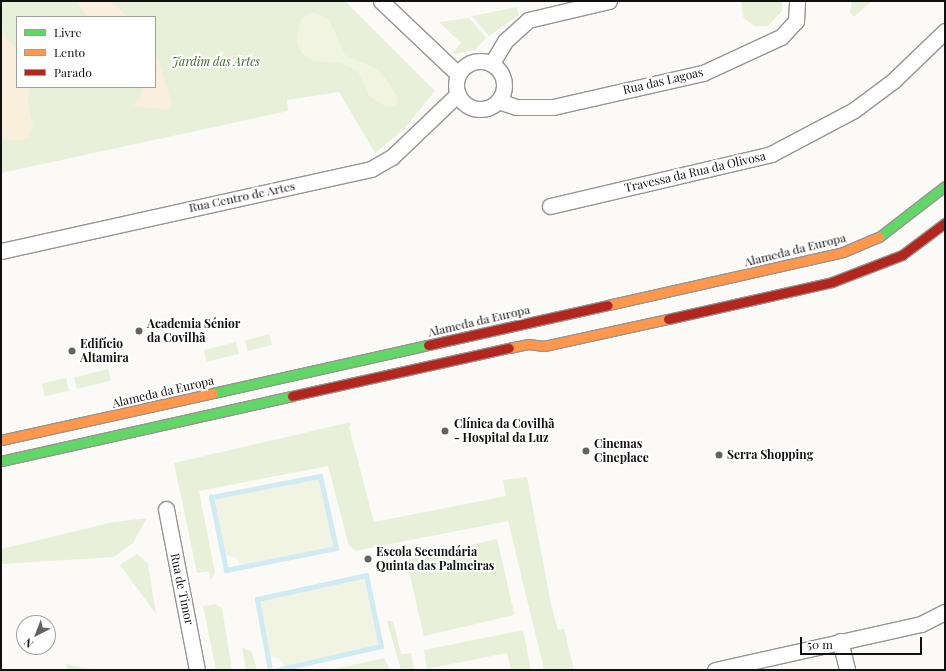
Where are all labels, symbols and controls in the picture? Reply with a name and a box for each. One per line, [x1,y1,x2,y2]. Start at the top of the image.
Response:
legend [16,16,156,88]
text: Livre [54,24,82,40]
text: Lento [54,44,85,60]
park label: Jardim das Artes [172,55,260,69]
text: Parado [54,64,92,80]
street label: Rua das Lagoas [621,65,705,97]
street label: Travessa da Rua da Olivosa [623,149,767,195]
street label: Rua Centro de Artes [187,179,297,215]
street label: Alameda da Europa [743,230,847,270]
street label: Alameda da Europa [426,302,532,340]
place label: Academia Sénior da Covilhã [147,317,240,345]
marker: Academia Sénior da Covilhã [134,326,144,336]
place label: Edifício Altamira [80,337,129,365]
marker: Edifício Altamira [67,346,77,356]
street label: Alameda da Europa [110,373,216,411]
place label: Clínica da Covilhã - Hospital da Luz [454,417,555,445]
marker: Clínica da Covilhã - Hospital da Luz [439,425,451,437]
place label: Cinemas Cineplace [594,437,649,465]
marker: Cinemas Cineplace [581,446,591,456]
place label: Serra Shopping [727,448,813,462]
marker: Serra Shopping [714,450,724,460]
place label: Escola Secundária Quinta das Palmeiras [376,545,494,573]
street label: Rua de Timor [167,552,197,626]
marker: Escola Secundária Quinta das Palmeiras [363,554,373,564]
north arrow [16,615,56,655]
scale bar [802,629,924,655]
text: N [20,635,36,652]
text: 50 m [807,636,833,652]

